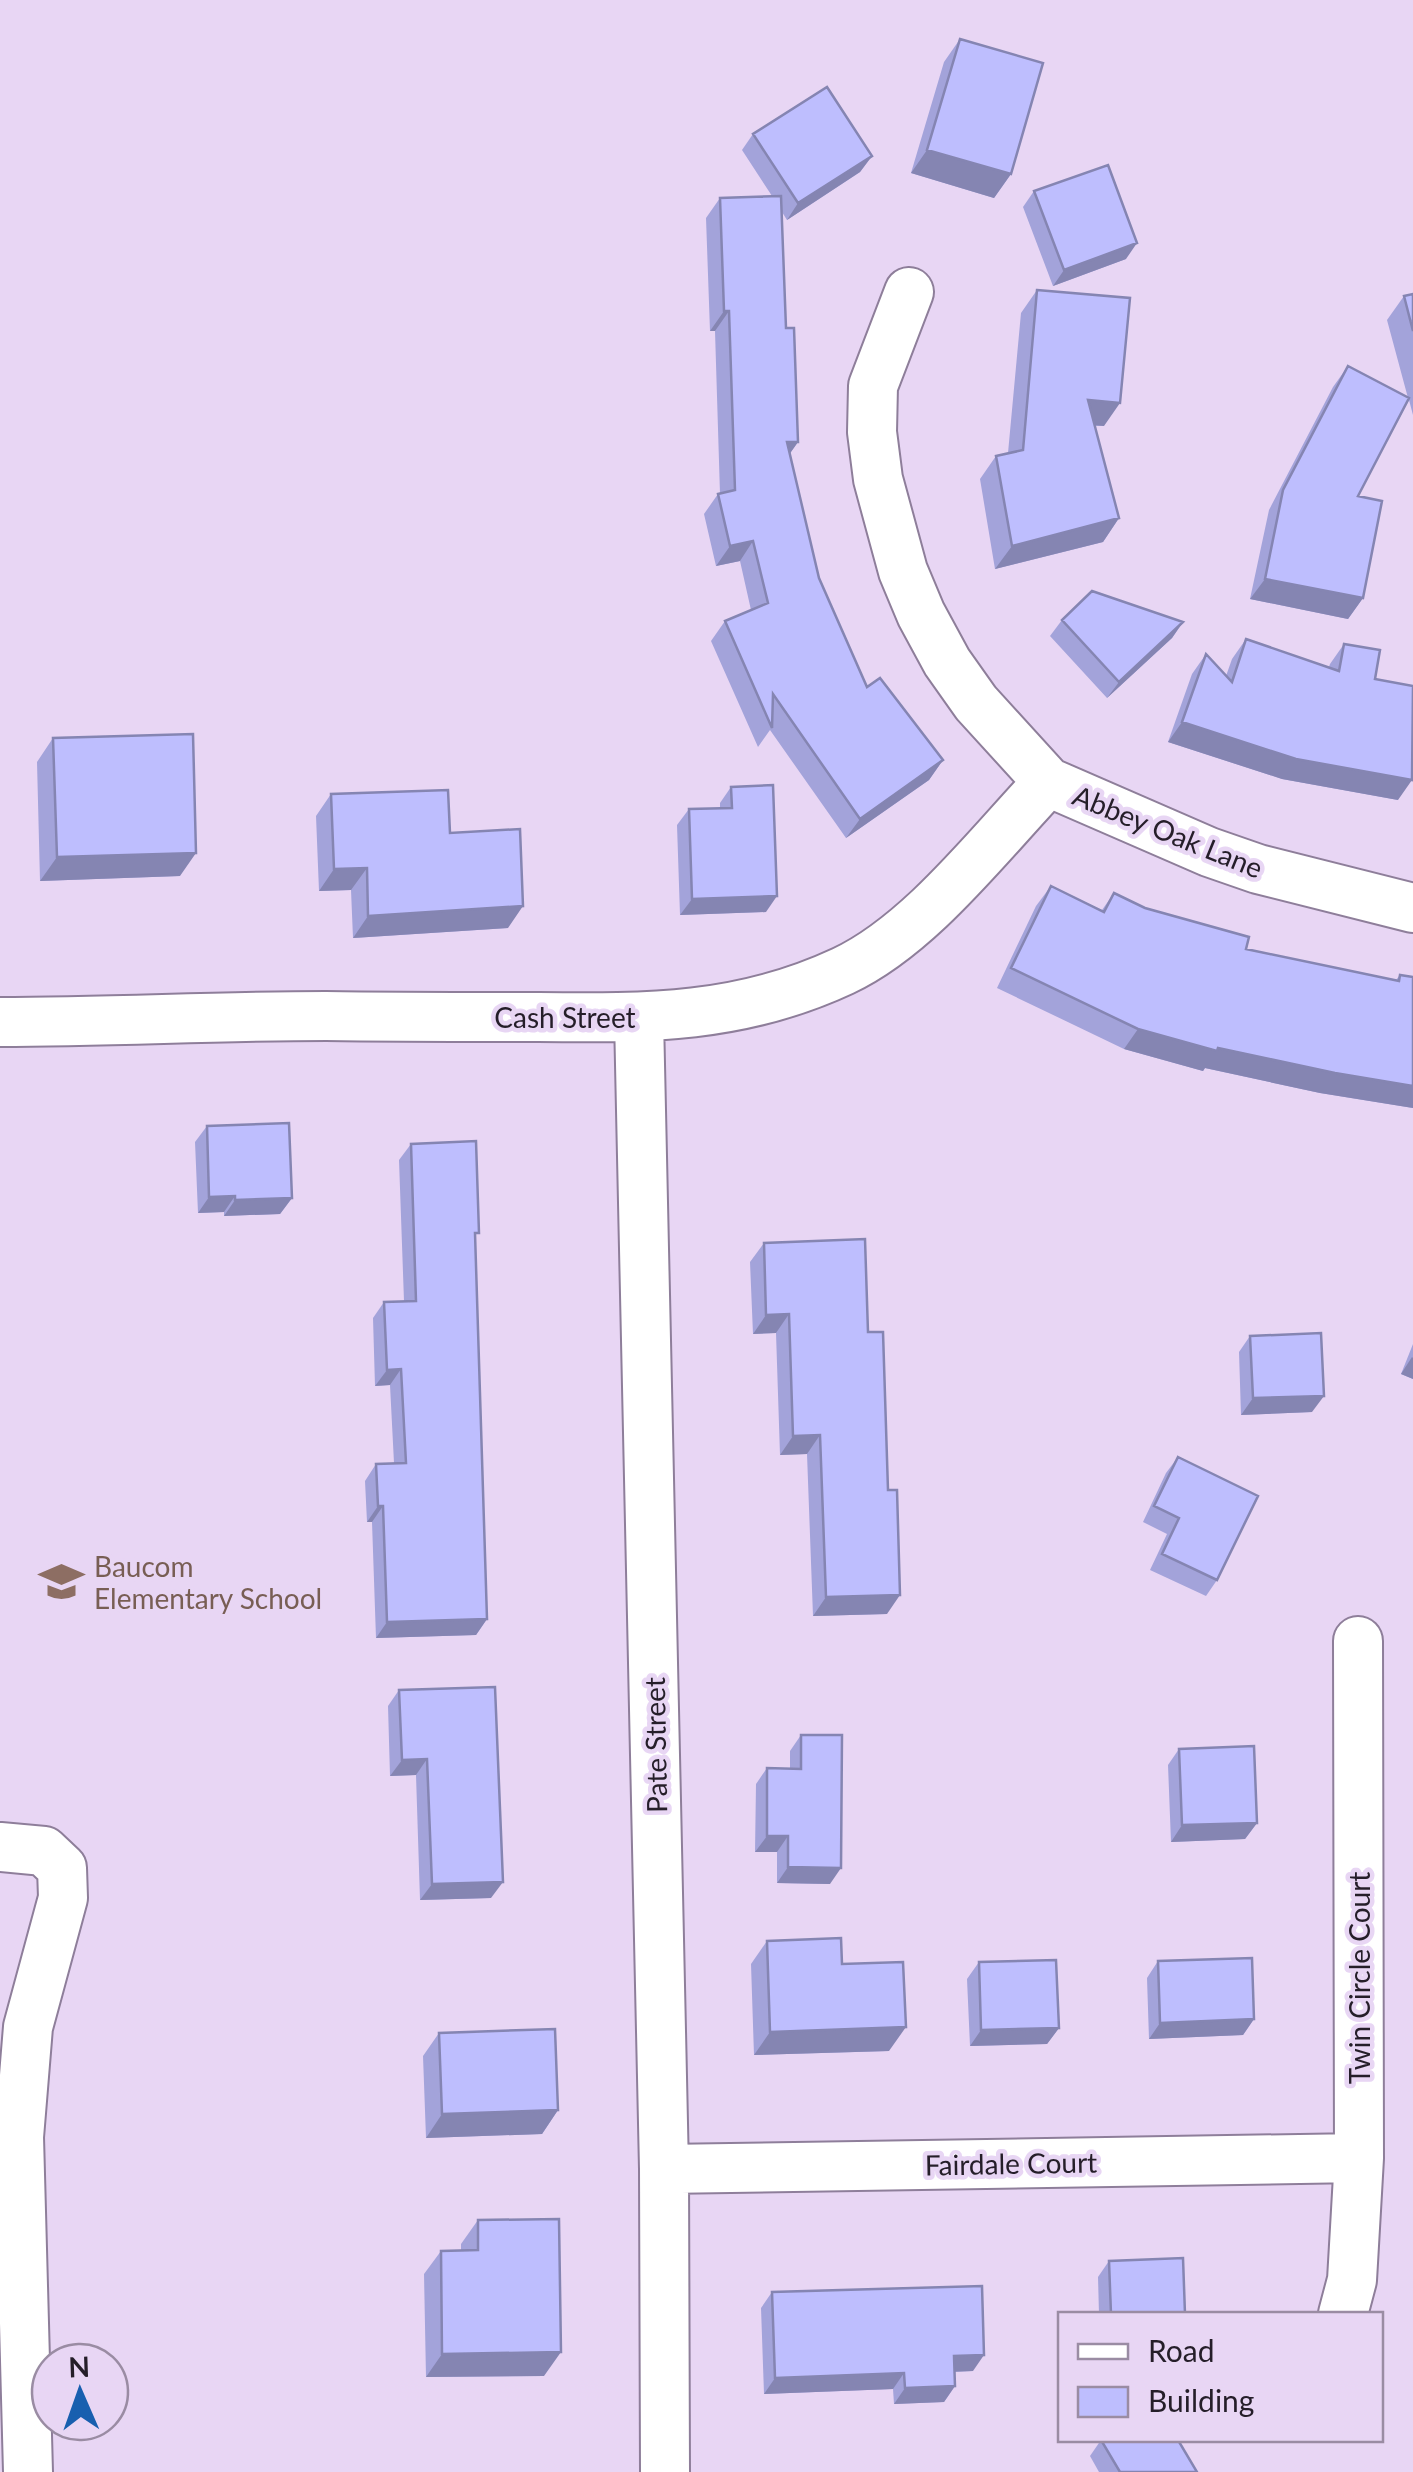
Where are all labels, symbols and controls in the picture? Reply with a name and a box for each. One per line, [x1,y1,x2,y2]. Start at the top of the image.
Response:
street label: Abbey Oak Lane [1068,777,1268,885]
street label: Cash Street [494,1000,636,1034]
place label: Baucom Elementary School [94,1549,322,1615]
school or university icon: Baucom Elementary School [37,1558,85,1606]
street label: Pate Street [637,1677,673,1813]
street label: Twin Circle Court [1342,1872,1376,2084]
street label: Fairdale Court [924,2144,1098,2182]
legend [1058,2312,1383,2442]
text: Road [1148,2332,1215,2368]
north arrow [30,2342,130,2442]
text: N [68,2349,90,2383]
text: Building [1148,2382,1254,2418]

